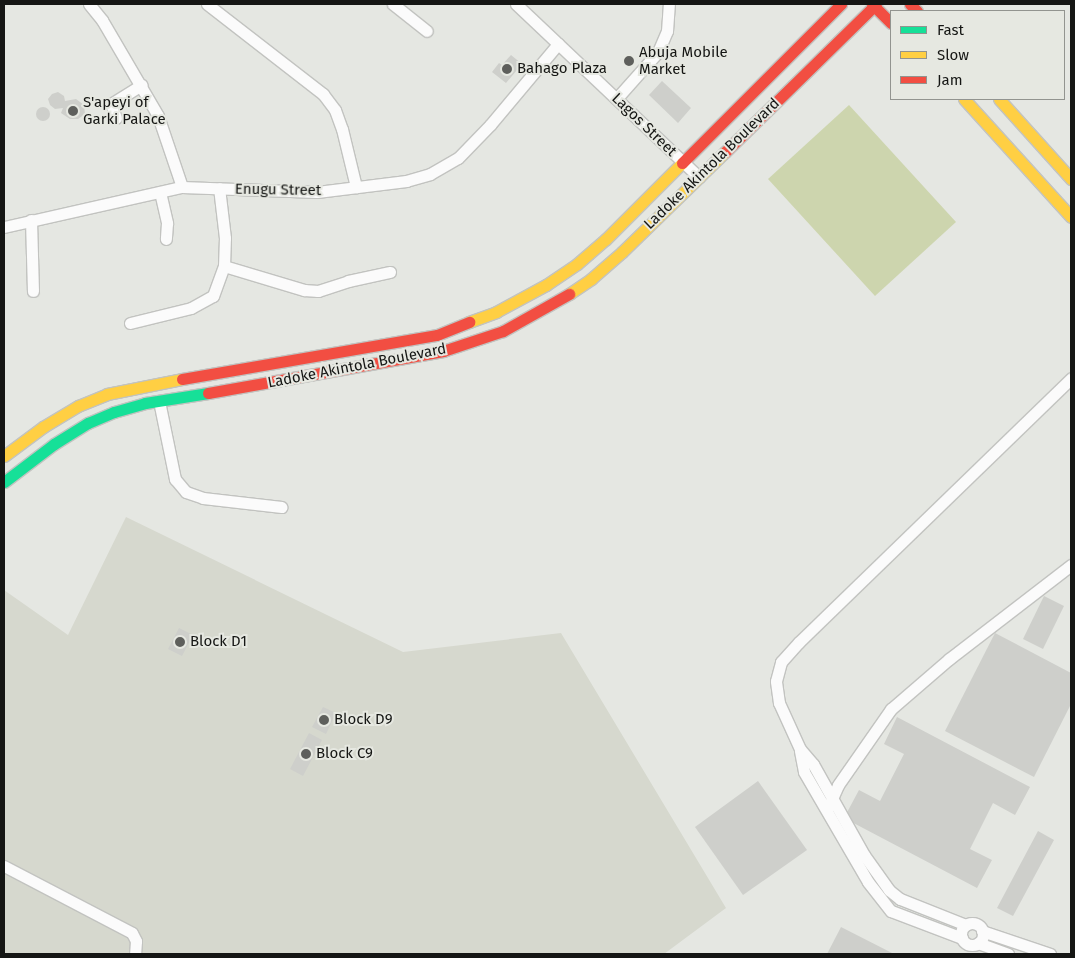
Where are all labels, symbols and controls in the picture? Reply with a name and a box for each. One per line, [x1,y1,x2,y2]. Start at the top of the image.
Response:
legend [890,10,1065,100]
text: Fast [937,21,964,39]
place label: Abuja Mobile Market [639,43,728,78]
text: Slow [937,46,969,64]
marker: Abuja Mobile Market [623,55,635,67]
place label: Bahago Plaza [517,60,607,78]
marker: Bahago Plaza [501,63,513,75]
text: Jam [937,71,963,89]
street label: Lagos Street [608,90,680,160]
place label: S'apeyi of Garki Palace [83,93,166,128]
street label: Ladoke Akintola Boulevard [641,95,783,233]
marker: S'apeyi of Garki Palace [67,105,79,117]
street label: Enugu Street [235,180,321,200]
street label: Ladoke Akintola Boulevard [266,340,448,392]
place label: Block D1 [190,633,247,651]
marker: Block D1 [174,636,186,648]
place label: Block D9 [334,711,393,729]
marker: Block D9 [318,714,330,726]
place label: Block C9 [316,745,373,763]
marker: Block C9 [300,748,312,760]

